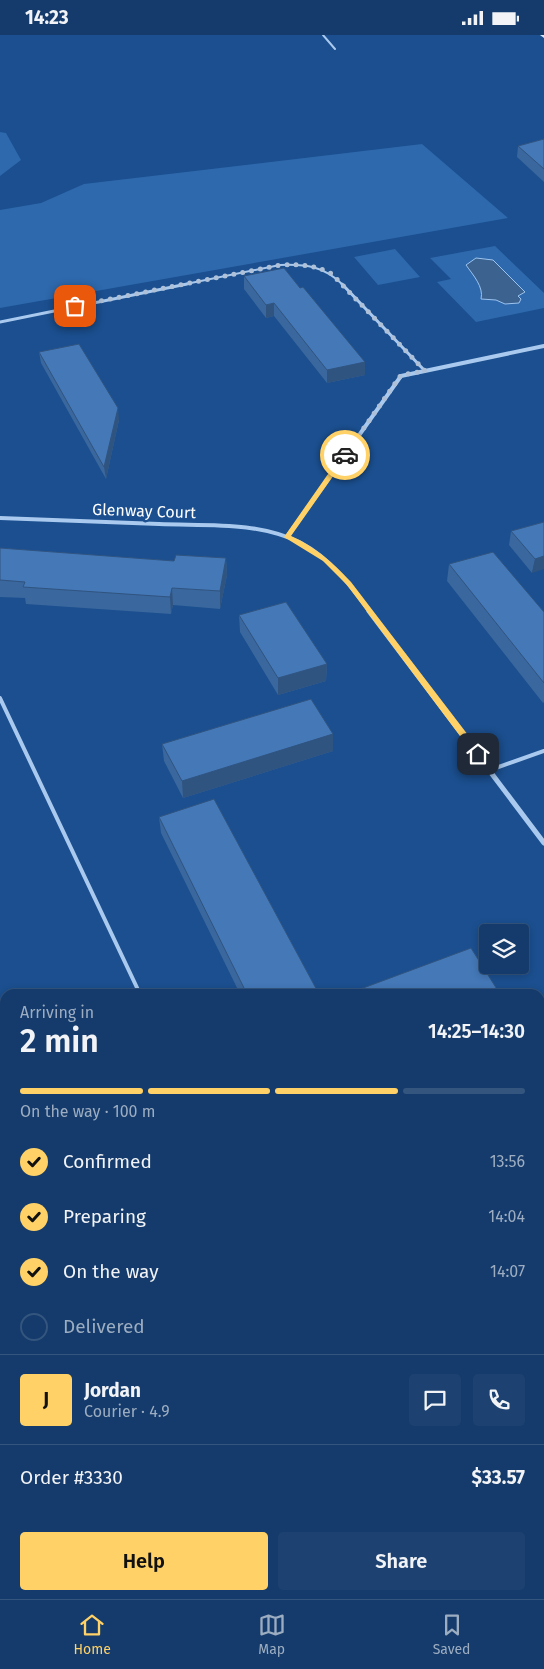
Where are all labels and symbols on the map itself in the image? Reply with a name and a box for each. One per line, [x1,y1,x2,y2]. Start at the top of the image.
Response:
pin [54,285,96,327]
courier [320,430,370,480]
street label: Glenway Court [92,500,196,522]
pin [457,733,499,775]

